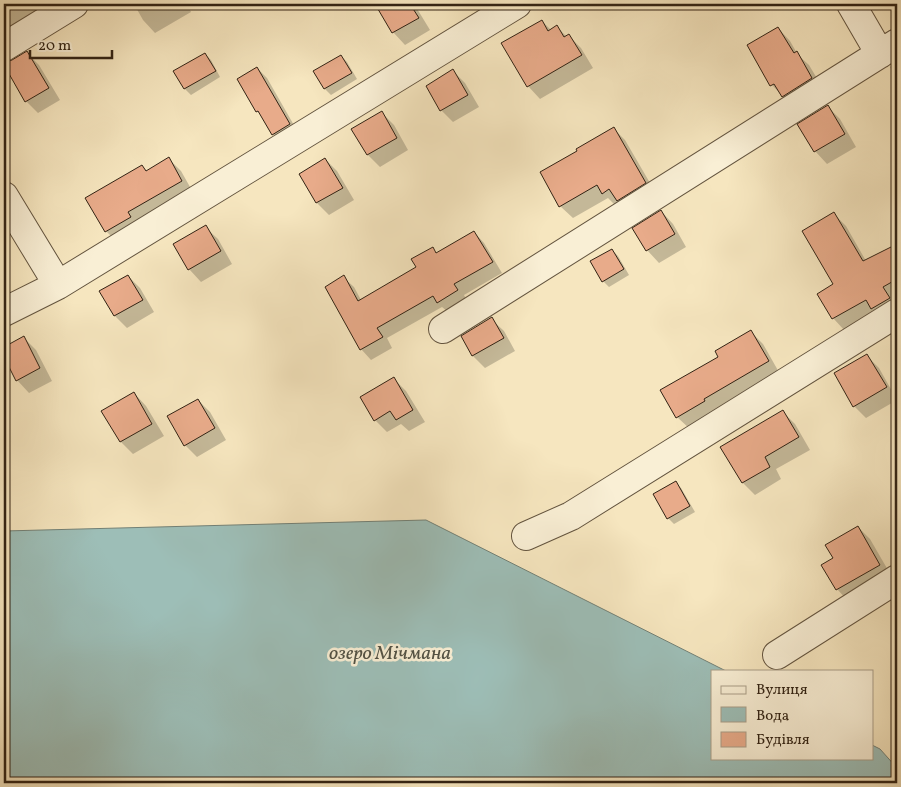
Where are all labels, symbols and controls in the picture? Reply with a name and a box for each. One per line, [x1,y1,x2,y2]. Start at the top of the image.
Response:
scale bar [30,28,112,60]
text: 20 m [38,36,71,57]
water label: озеро Мічмана [329,640,451,668]
legend [711,670,874,760]
text: Вулиця [756,680,808,701]
text: Вода [756,706,789,727]
text: Будівля [756,730,810,751]

